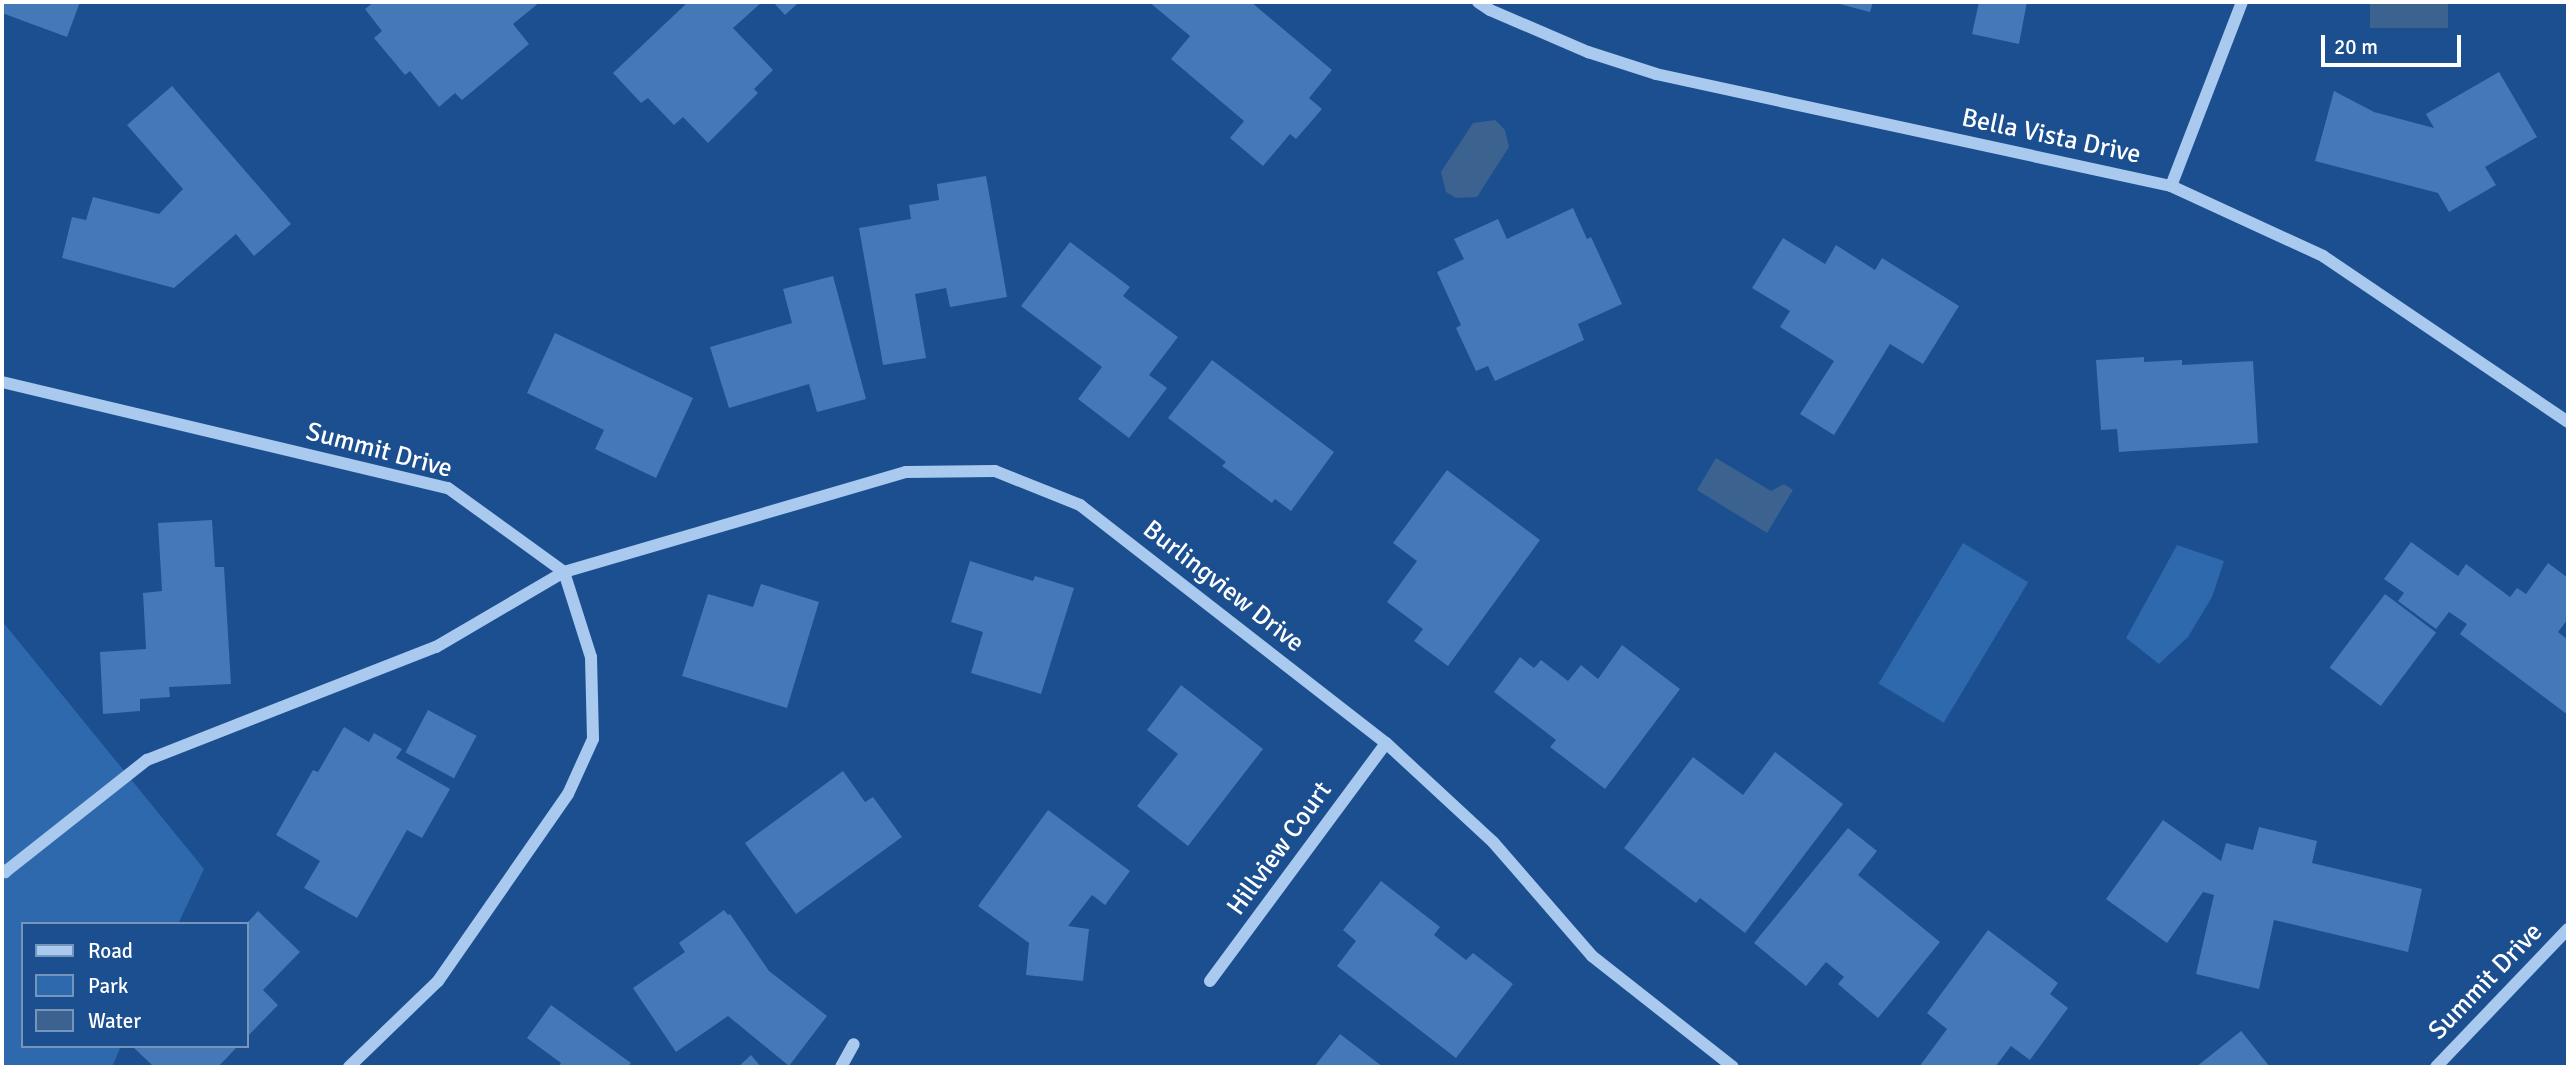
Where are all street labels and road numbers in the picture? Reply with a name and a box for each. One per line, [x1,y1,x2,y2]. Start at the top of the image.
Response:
street label: Bella Vista Drive [1959,103,2143,171]
street label: Summit Drive [303,417,455,485]
street label: Burlingview Drive [1136,514,1310,660]
street label: Hillview Court [1221,776,1339,922]
street label: Summit Drive [2423,917,2549,1047]

